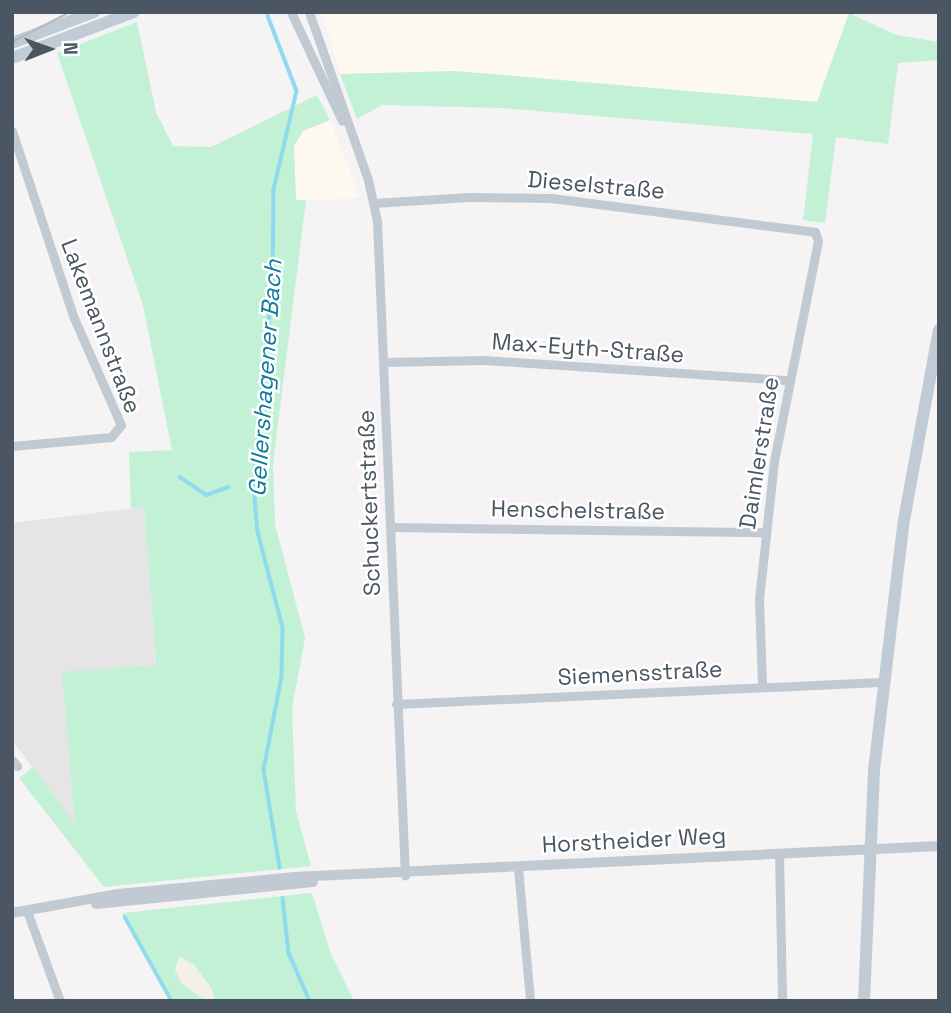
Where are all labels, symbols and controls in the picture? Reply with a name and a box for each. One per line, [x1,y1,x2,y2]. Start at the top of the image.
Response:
north arrow [14,14,84,84]
text: N [58,42,83,55]
street label: Dieselstraße [526,165,666,205]
street label: Lakemannstraße [55,235,147,417]
water label: Gellershagener Bach [242,258,288,498]
street label: Max-Eyth-Straße [491,328,685,368]
street label: Daimlerstraße [733,375,785,531]
street label: Schuckertstraße [352,409,386,597]
street label: Henschelstraße [491,495,665,525]
street label: Siemensstraße [557,655,723,691]
street label: Horstheider Weg [541,821,727,859]

